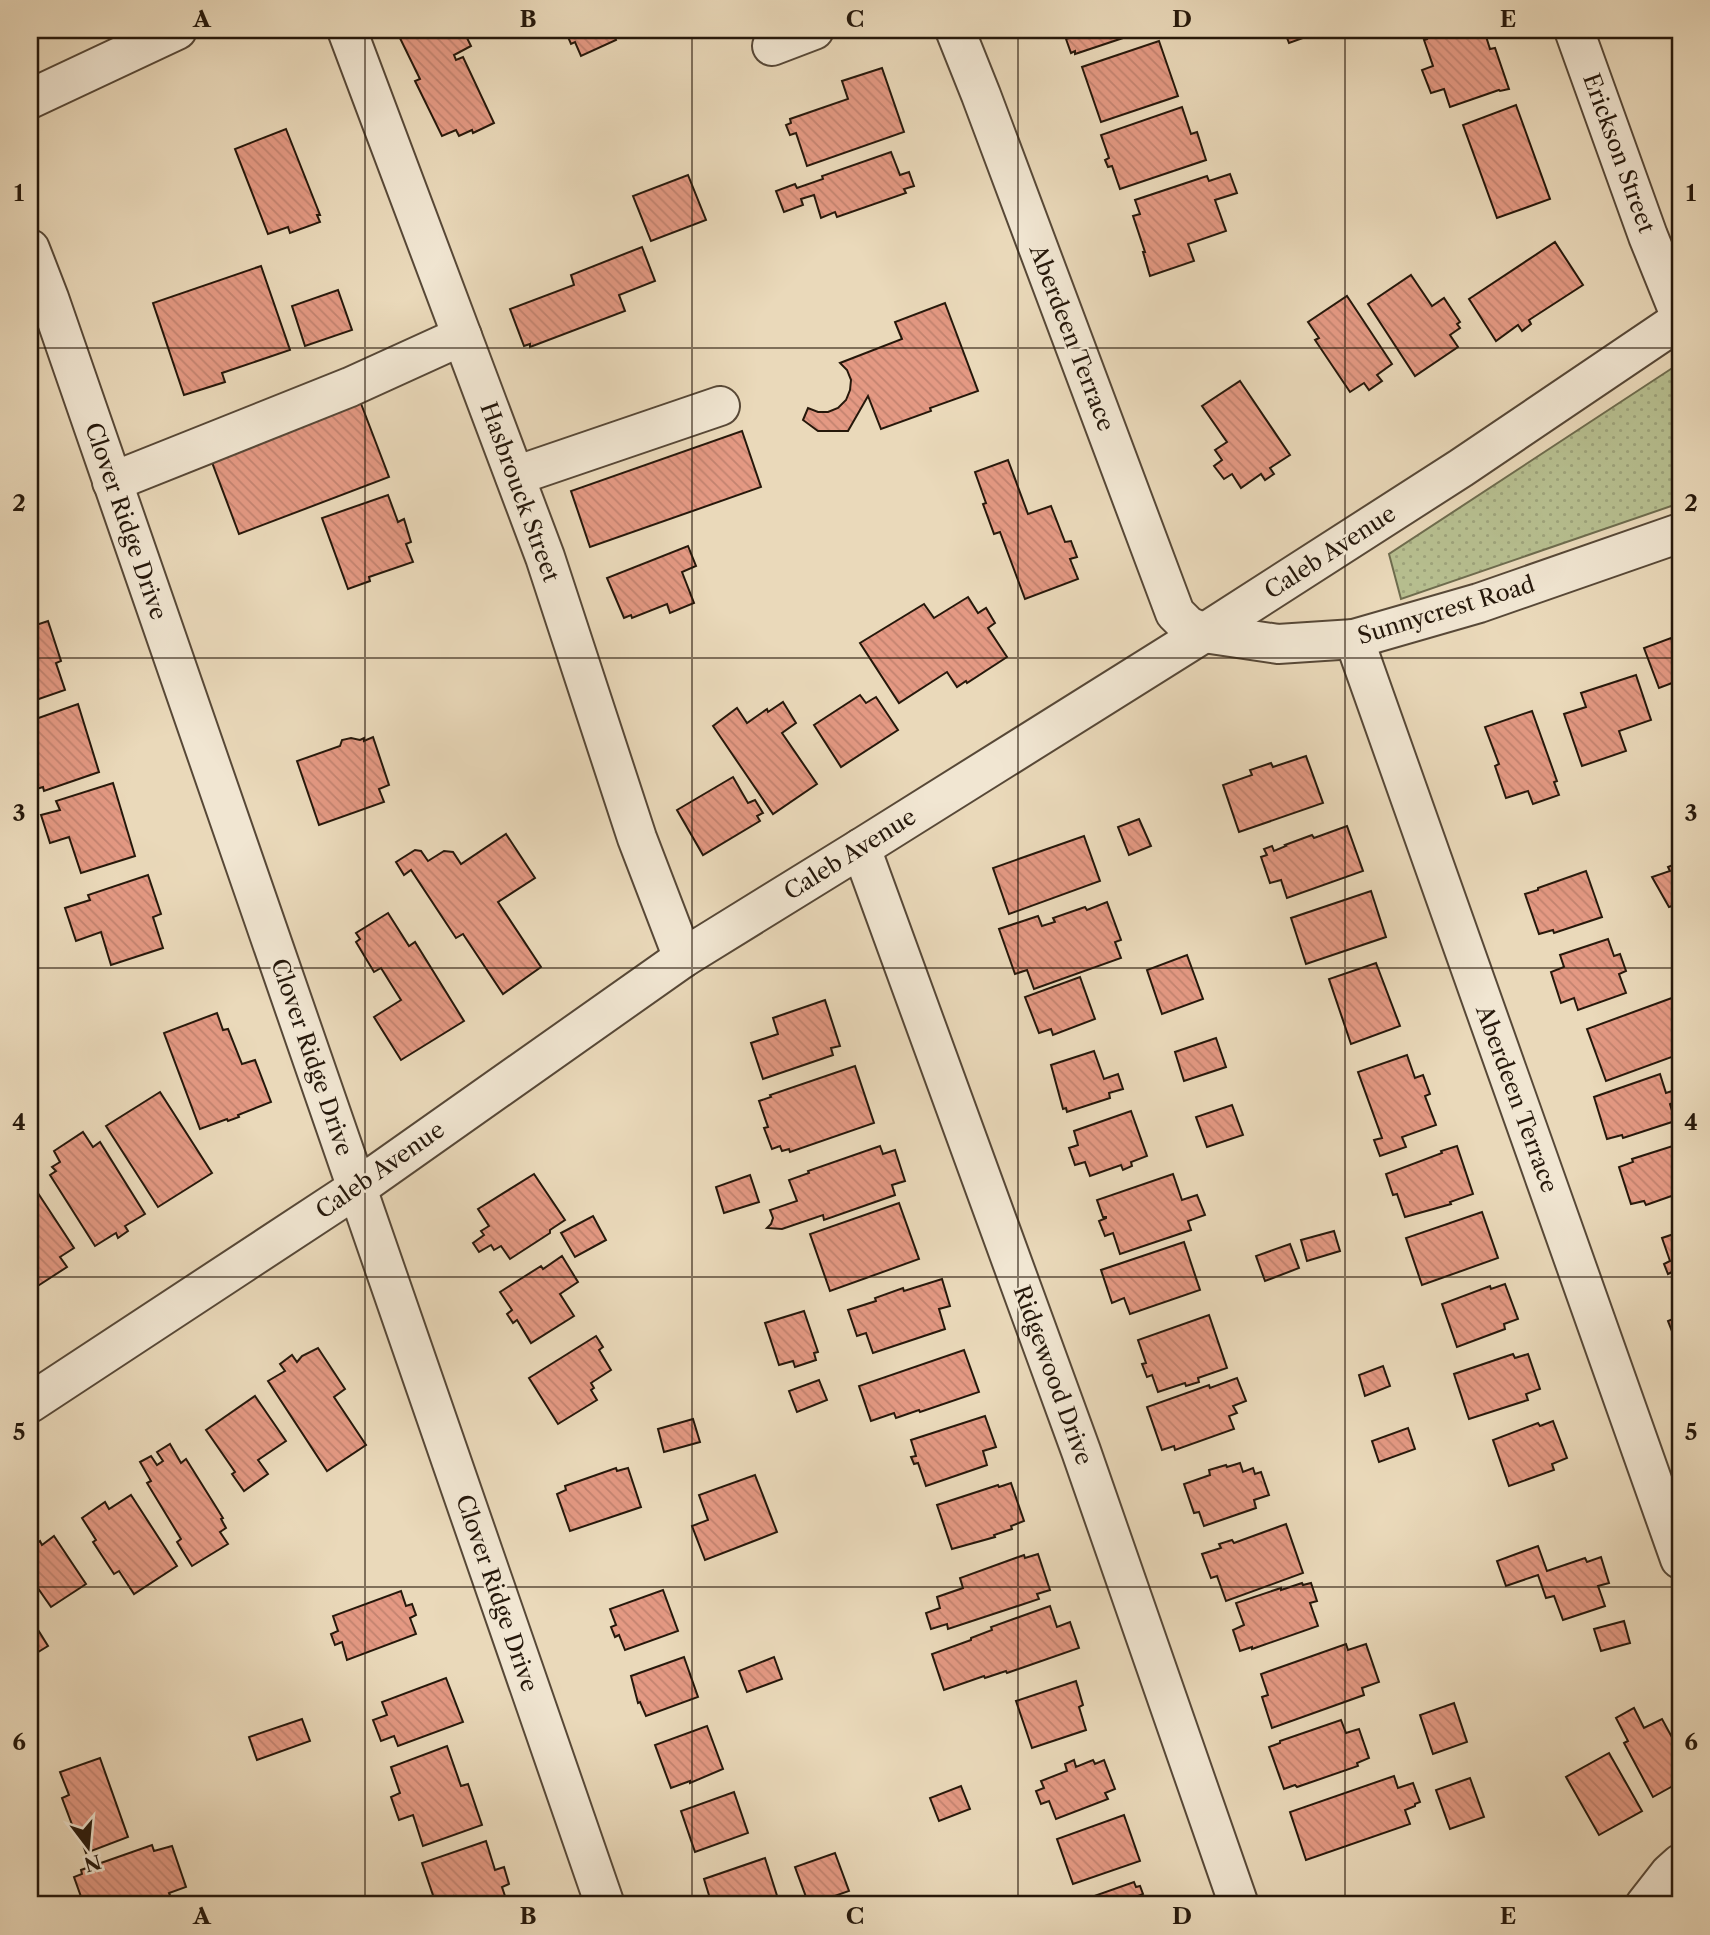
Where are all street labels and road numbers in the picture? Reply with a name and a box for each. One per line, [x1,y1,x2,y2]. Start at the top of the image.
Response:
street label: Erickson Street [1577,69,1661,237]
street label: Aberdeen Terrace [1023,240,1120,435]
street label: Hasbrouck Street [474,398,566,586]
street label: Clover Ridge Drive [79,419,173,623]
street label: Caleb Avenue [1259,499,1401,605]
street label: Sunnycrest Road [1354,570,1538,650]
street label: Caleb Avenue [779,802,921,906]
street label: Clover Ridge Drive [265,955,359,1159]
street label: Aberdeen Terrace [1470,1001,1564,1196]
street label: Caleb Avenue [310,1115,450,1225]
street label: Ridgewood Drive [1008,1281,1098,1469]
street label: Clover Ridge Drive [450,1491,544,1695]

